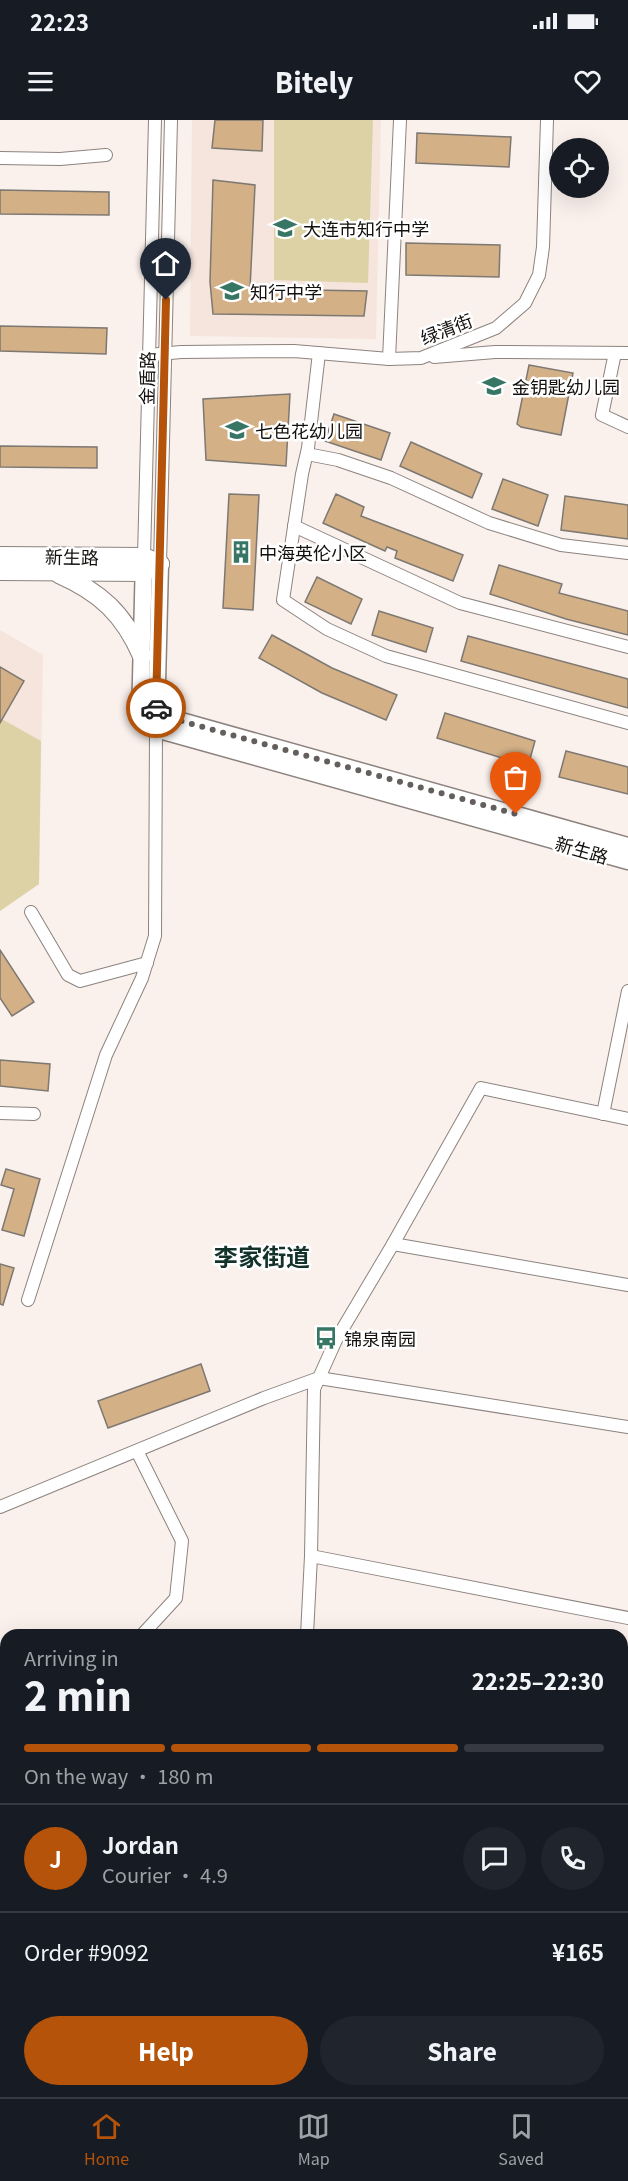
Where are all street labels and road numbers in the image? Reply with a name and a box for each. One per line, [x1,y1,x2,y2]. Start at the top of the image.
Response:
street label: 绿清街 [416,306,476,350]
street label: 金盾路 [133,351,159,405]
street label: 新生路 [45,543,99,569]
street label: 新生路 [552,829,612,869]

